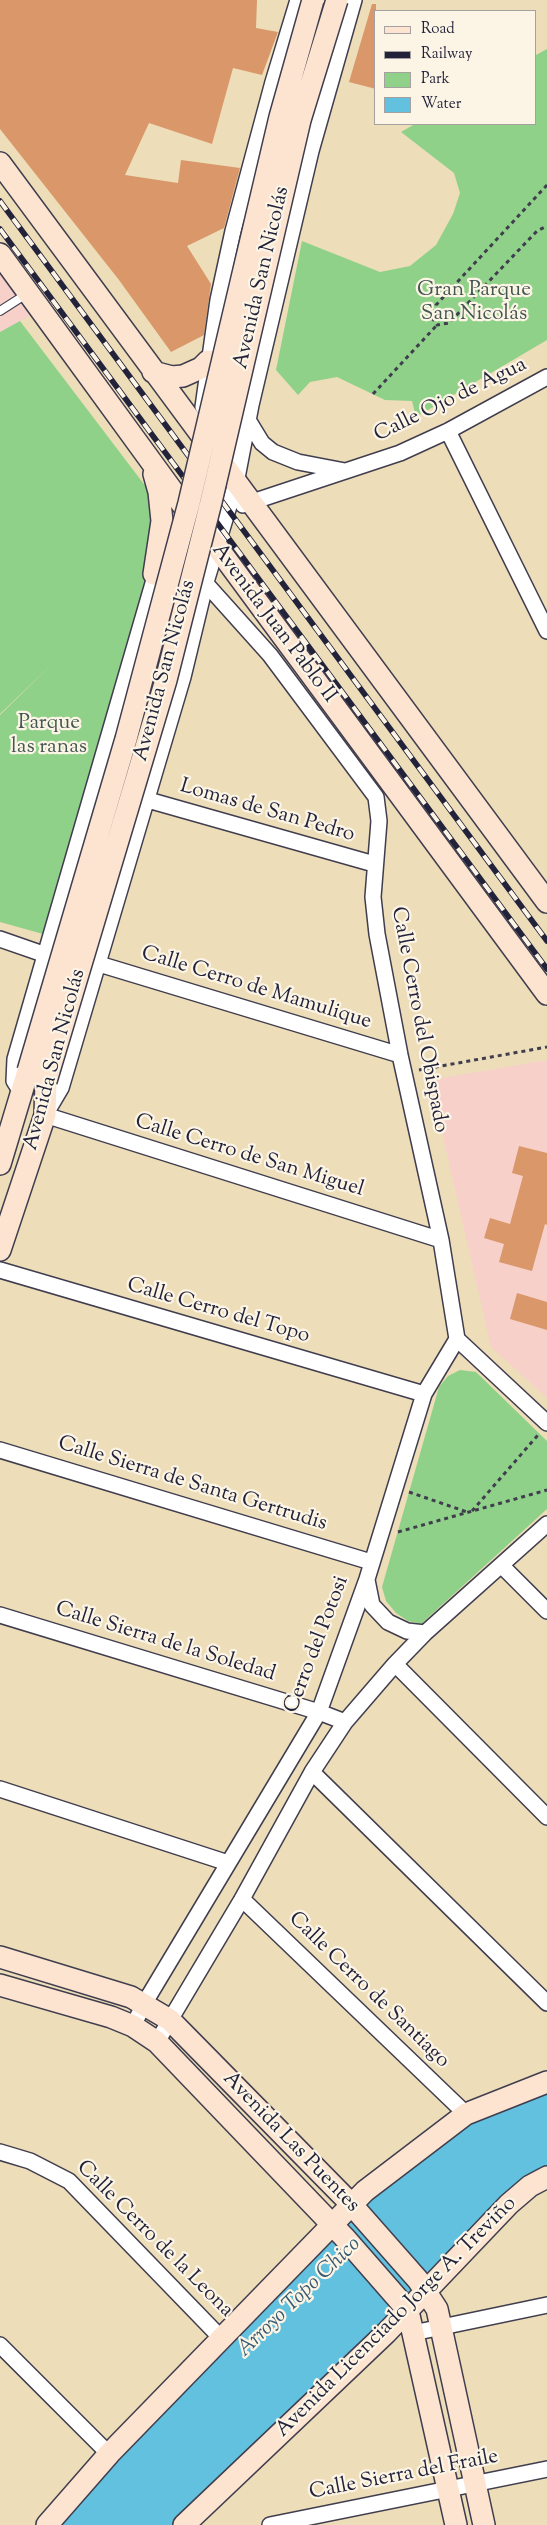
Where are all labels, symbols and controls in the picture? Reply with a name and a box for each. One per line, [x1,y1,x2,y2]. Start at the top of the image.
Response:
legend [374,10,537,125]
text: Road [421,19,455,40]
text: Railway [421,44,472,65]
text: Park [421,69,450,90]
text: Water [421,94,461,115]
street label: Avenida San Nicolás [230,184,296,372]
park label: Gran Parque San Nicolás [417,278,531,328]
street label: Calle Ojo de Agua [371,353,531,449]
street label: Avenida Juan Pablo II [205,539,341,709]
street label: Avenida San Nicolás [130,578,202,764]
park label: Parque las ranas [11,711,87,761]
street label: Lomas de San Pedro [177,775,357,849]
street label: Calle Cerro del Obispado [384,905,452,1135]
street label: Calle Cerro de Mamulique [138,942,374,1036]
street label: Avenida San Nicolás [20,967,92,1153]
street label: Calle Cerro de San Miguel [132,1110,366,1204]
street label: Calle Cerro del Topo [124,1274,312,1350]
street label: Calle Sierra de Santa Gertrudis [54,1432,330,1538]
street label: Cerro del Potosi [280,1573,356,1717]
street label: Calle Sierra de la Soledad [52,1598,278,1688]
street label: Calle Cerro de Santiago [282,1907,454,2075]
street label: Avenida Las Puentes [216,2067,364,2219]
street label: Calle Cerro de la Leona [70,2156,238,2324]
street label: Avenida Licenciado Jorge A. Treviño [271,2192,523,2444]
water label: Arroyo Topo Chico [233,2232,367,2364]
street label: Calle Sierra del Fraile [307,2445,501,2507]

